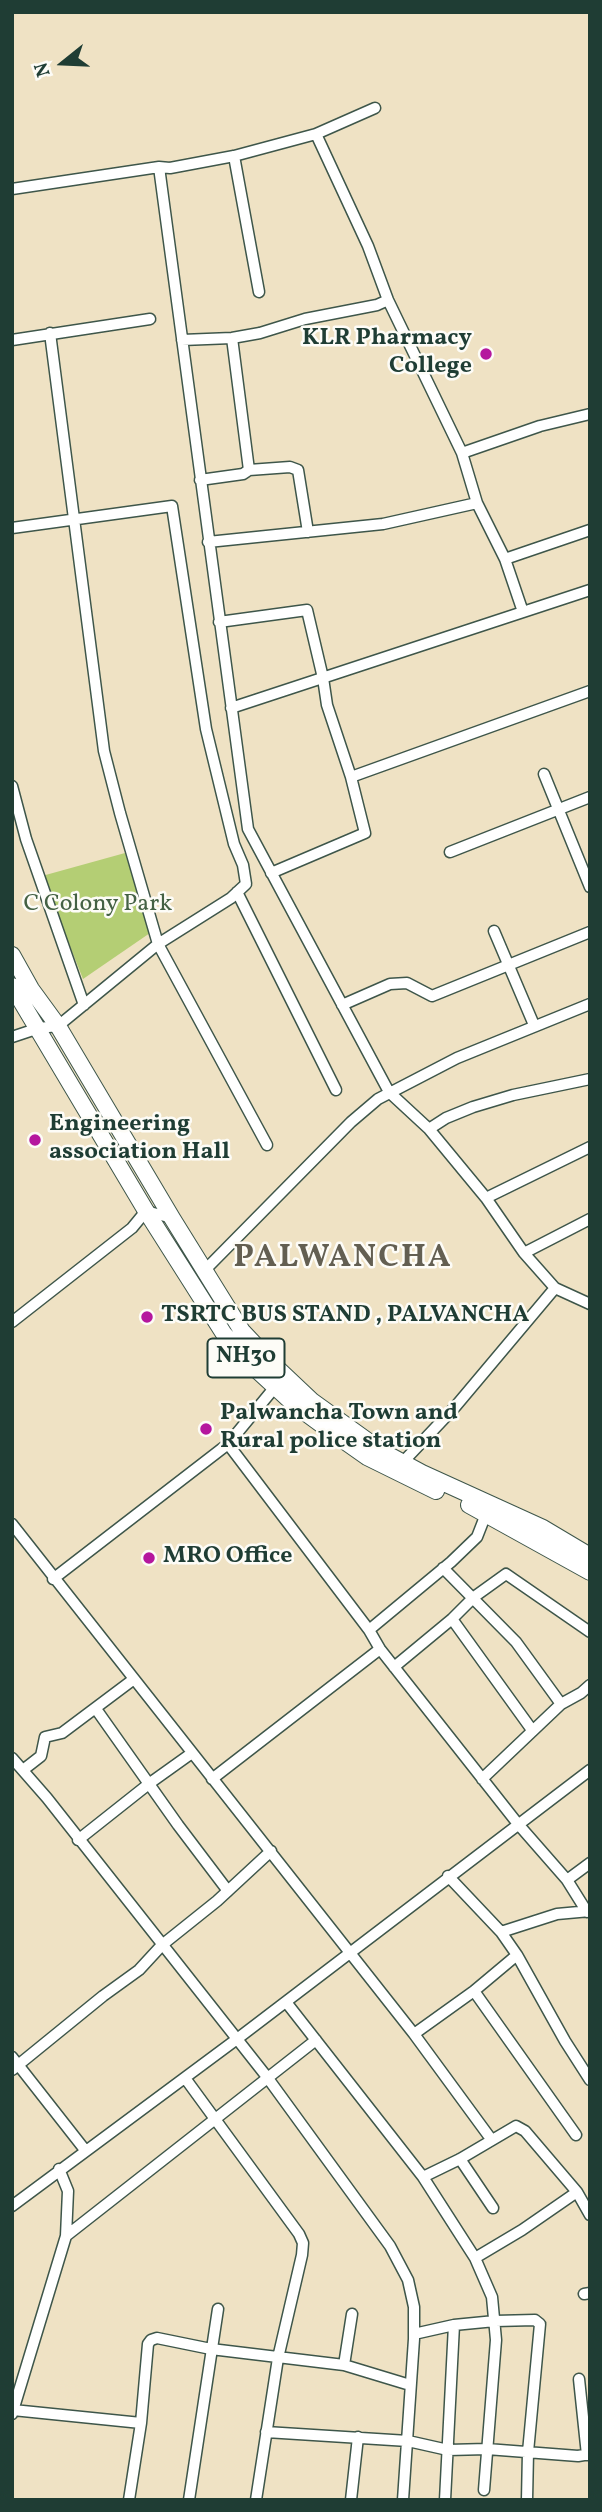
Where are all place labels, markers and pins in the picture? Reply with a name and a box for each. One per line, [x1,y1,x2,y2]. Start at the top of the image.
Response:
place label: KLR Pharmacy College [302,326,472,382]
marker: KLR Pharmacy College [478,346,494,362]
place label: Engineering association Hall [49,1112,230,1168]
marker: Engineering association Hall [27,1132,43,1148]
place label: TSRTC BUS STAND , PALVANCHA [161,1303,529,1331]
marker: TSRTC BUS STAND , PALVANCHA [139,1309,155,1325]
place label: Palwancha Town and Rural police station [220,1401,458,1457]
marker: Palwancha Town and Rural police station [198,1421,214,1437]
place label: MRO Office [163,1544,292,1572]
marker: MRO Office [141,1550,157,1566]

